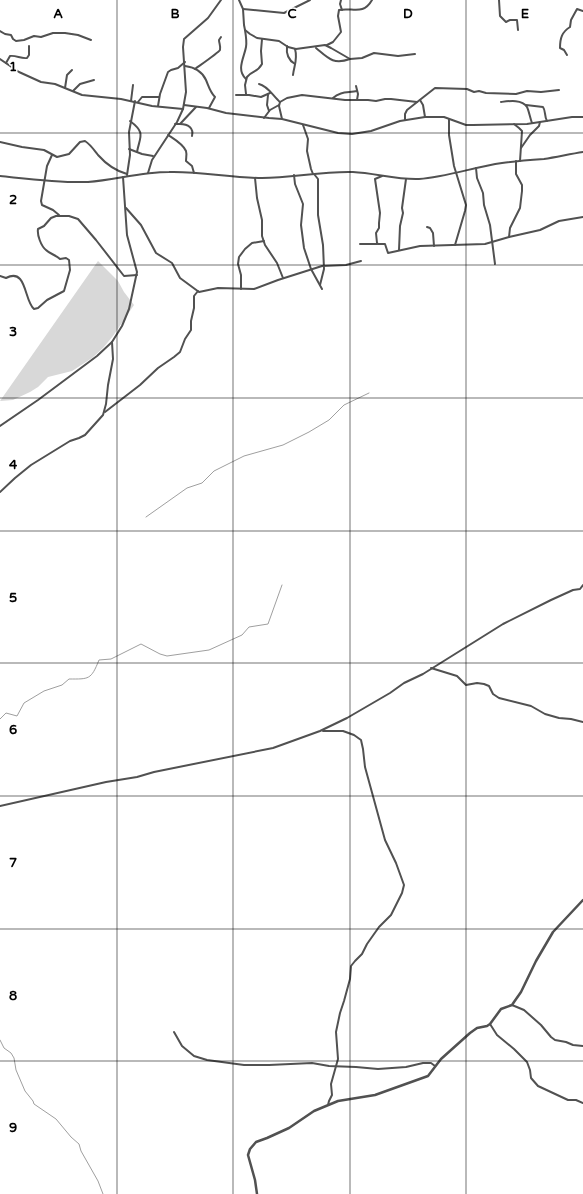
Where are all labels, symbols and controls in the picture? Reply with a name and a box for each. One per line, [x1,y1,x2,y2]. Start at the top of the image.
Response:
text: A [53,6,63,22]
text: B [170,6,180,22]
text: C [287,6,297,22]
text: D [403,6,413,22]
text: E [521,6,529,22]
text: 1 [9,59,17,75]
text: 2 [9,192,17,208]
text: 3 [9,324,17,340]
text: 4 [9,457,18,473]
text: 5 [9,590,17,606]
text: 6 [9,722,17,738]
text: 7 [9,855,17,871]
text: 8 [9,988,17,1004]
text: 9 [9,1120,17,1136]

